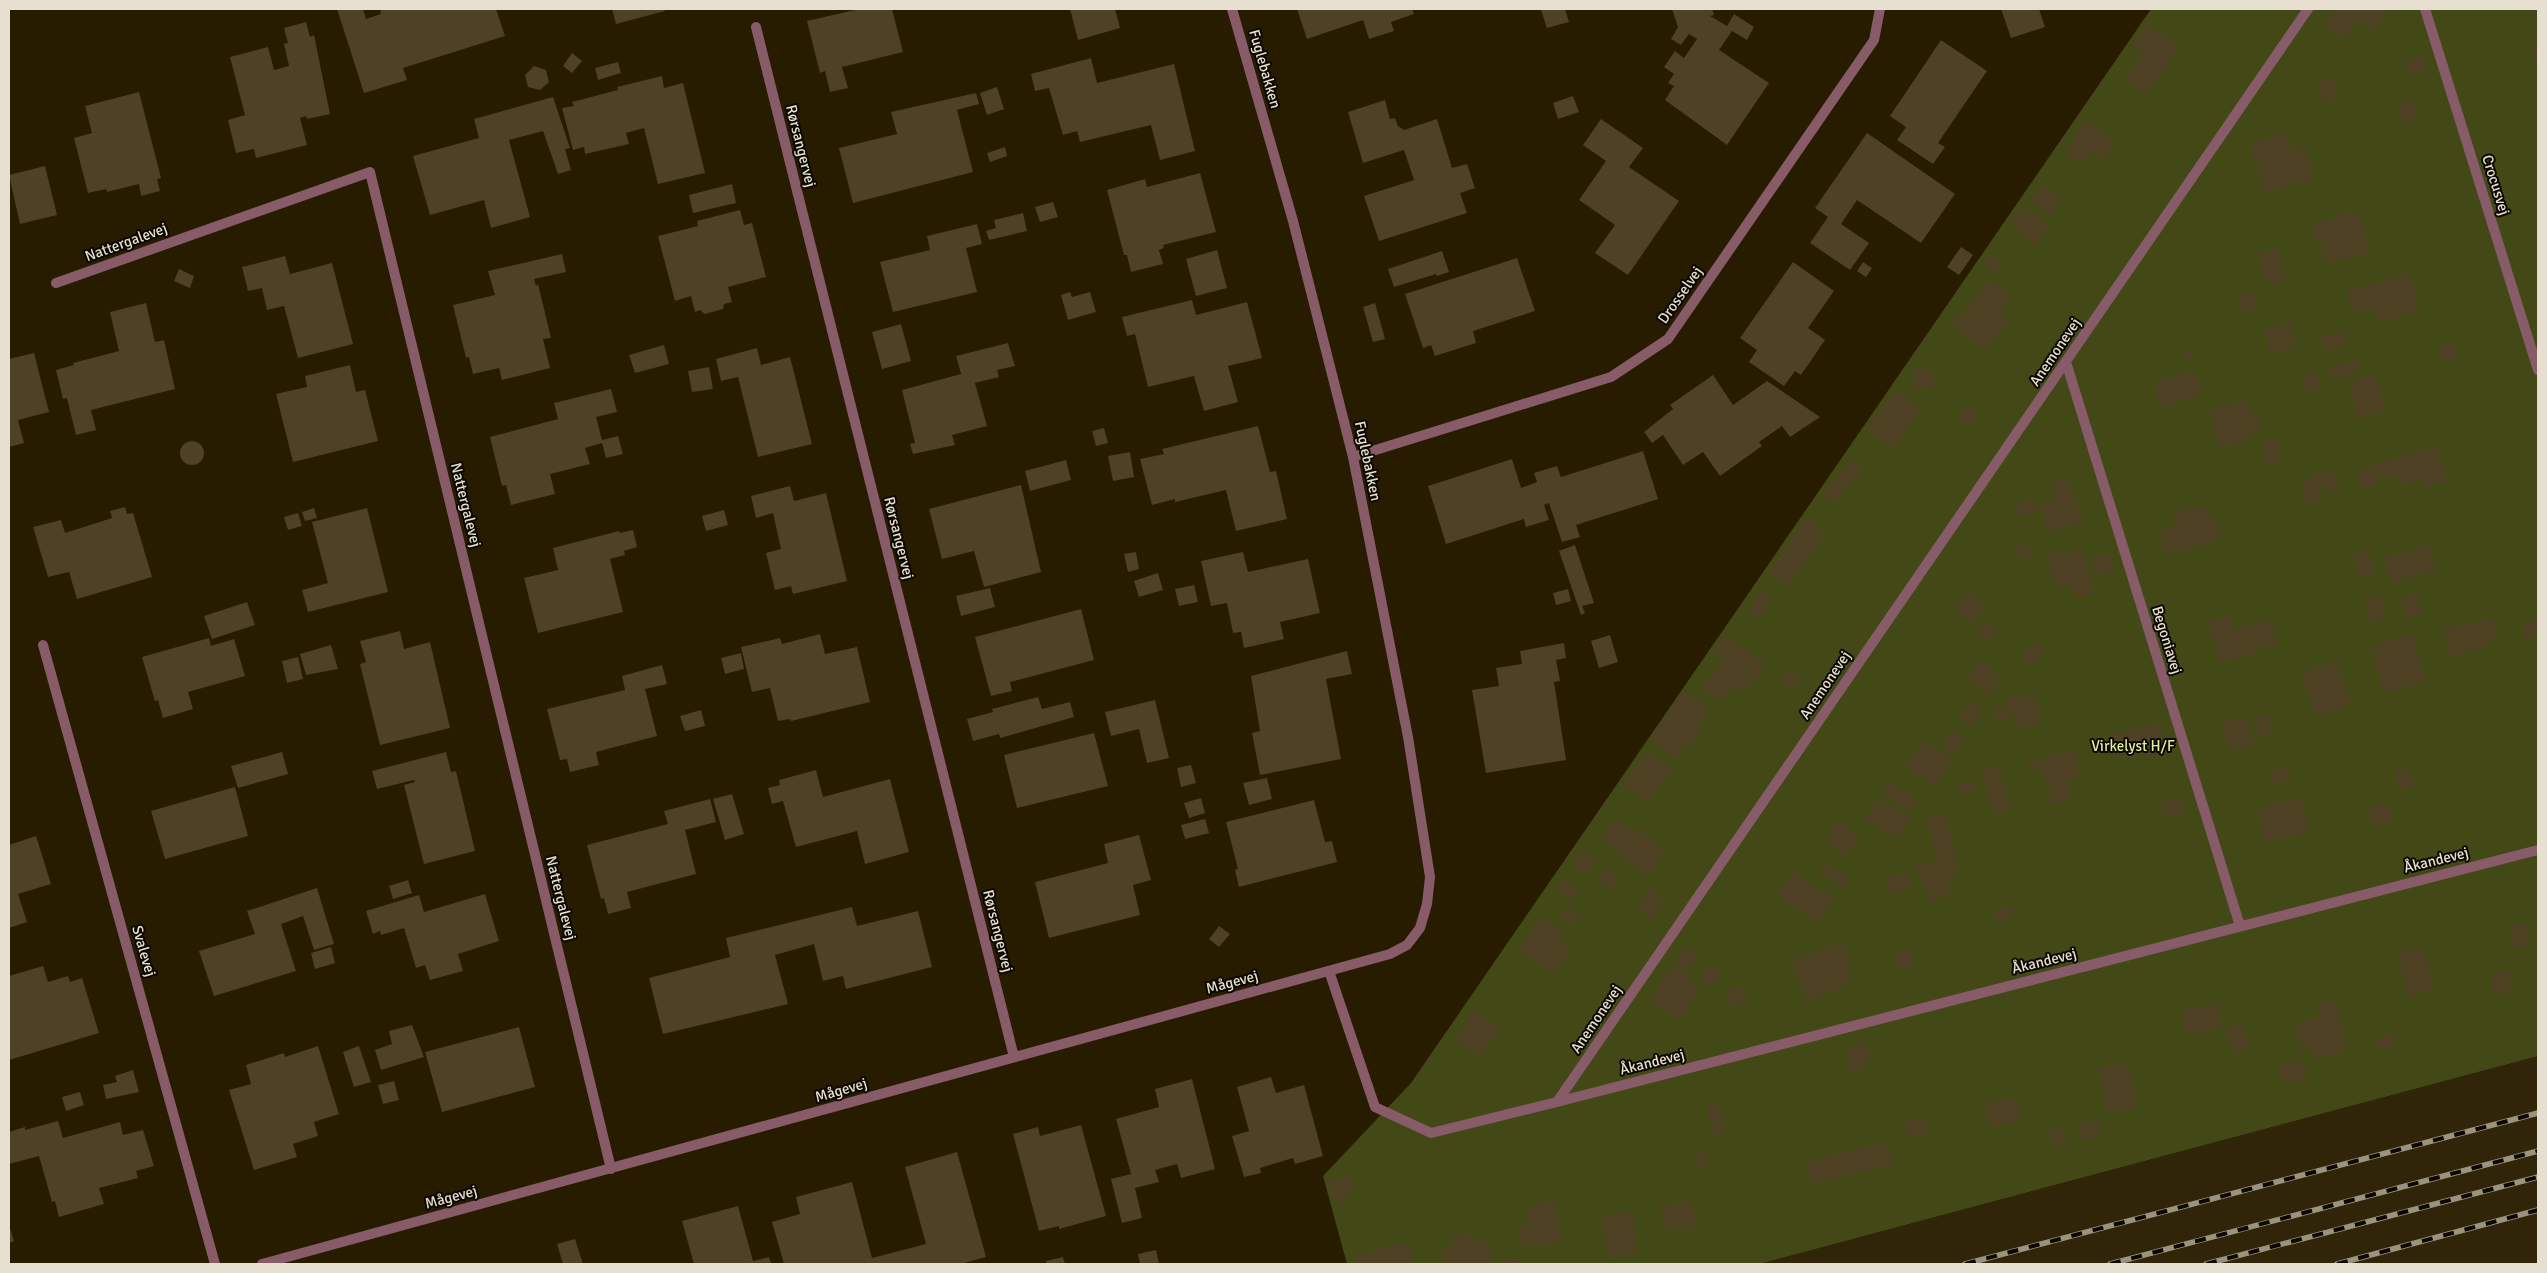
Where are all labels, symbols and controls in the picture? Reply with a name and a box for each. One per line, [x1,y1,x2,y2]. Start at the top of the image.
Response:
street label: Fuglebakken [1245,27,1285,111]
street label: Rørsangervej [782,103,820,189]
street label: Crocusvej [2478,153,2514,217]
street label: Nattergalevej [82,219,170,265]
street label: Drosselvej [1654,263,1706,327]
street label: Anemonevej [2026,314,2084,390]
street label: Fuglebakken [1351,419,1385,503]
street label: Nattergalevej [447,461,485,549]
street label: Rørsangervej [880,495,918,581]
street label: Begoniavej [2148,604,2186,676]
street label: Anemonevej [1796,647,1854,723]
park label: Virkelyst H/F [2091,737,2175,755]
street label: Åkandevej [2402,843,2470,877]
street label: Nattergalevej [542,854,580,942]
street label: Rørsangervej [979,888,1017,974]
street label: Svalevej [128,923,160,979]
street label: Åkandevej [2010,944,2078,978]
street label: Mågevej [1204,966,1260,998]
street label: Anemonevej [1567,981,1625,1057]
street label: Åkandevej [1618,1045,1686,1079]
street label: Mågevej [813,1074,869,1106]
street label: Mågevej [423,1181,479,1213]

